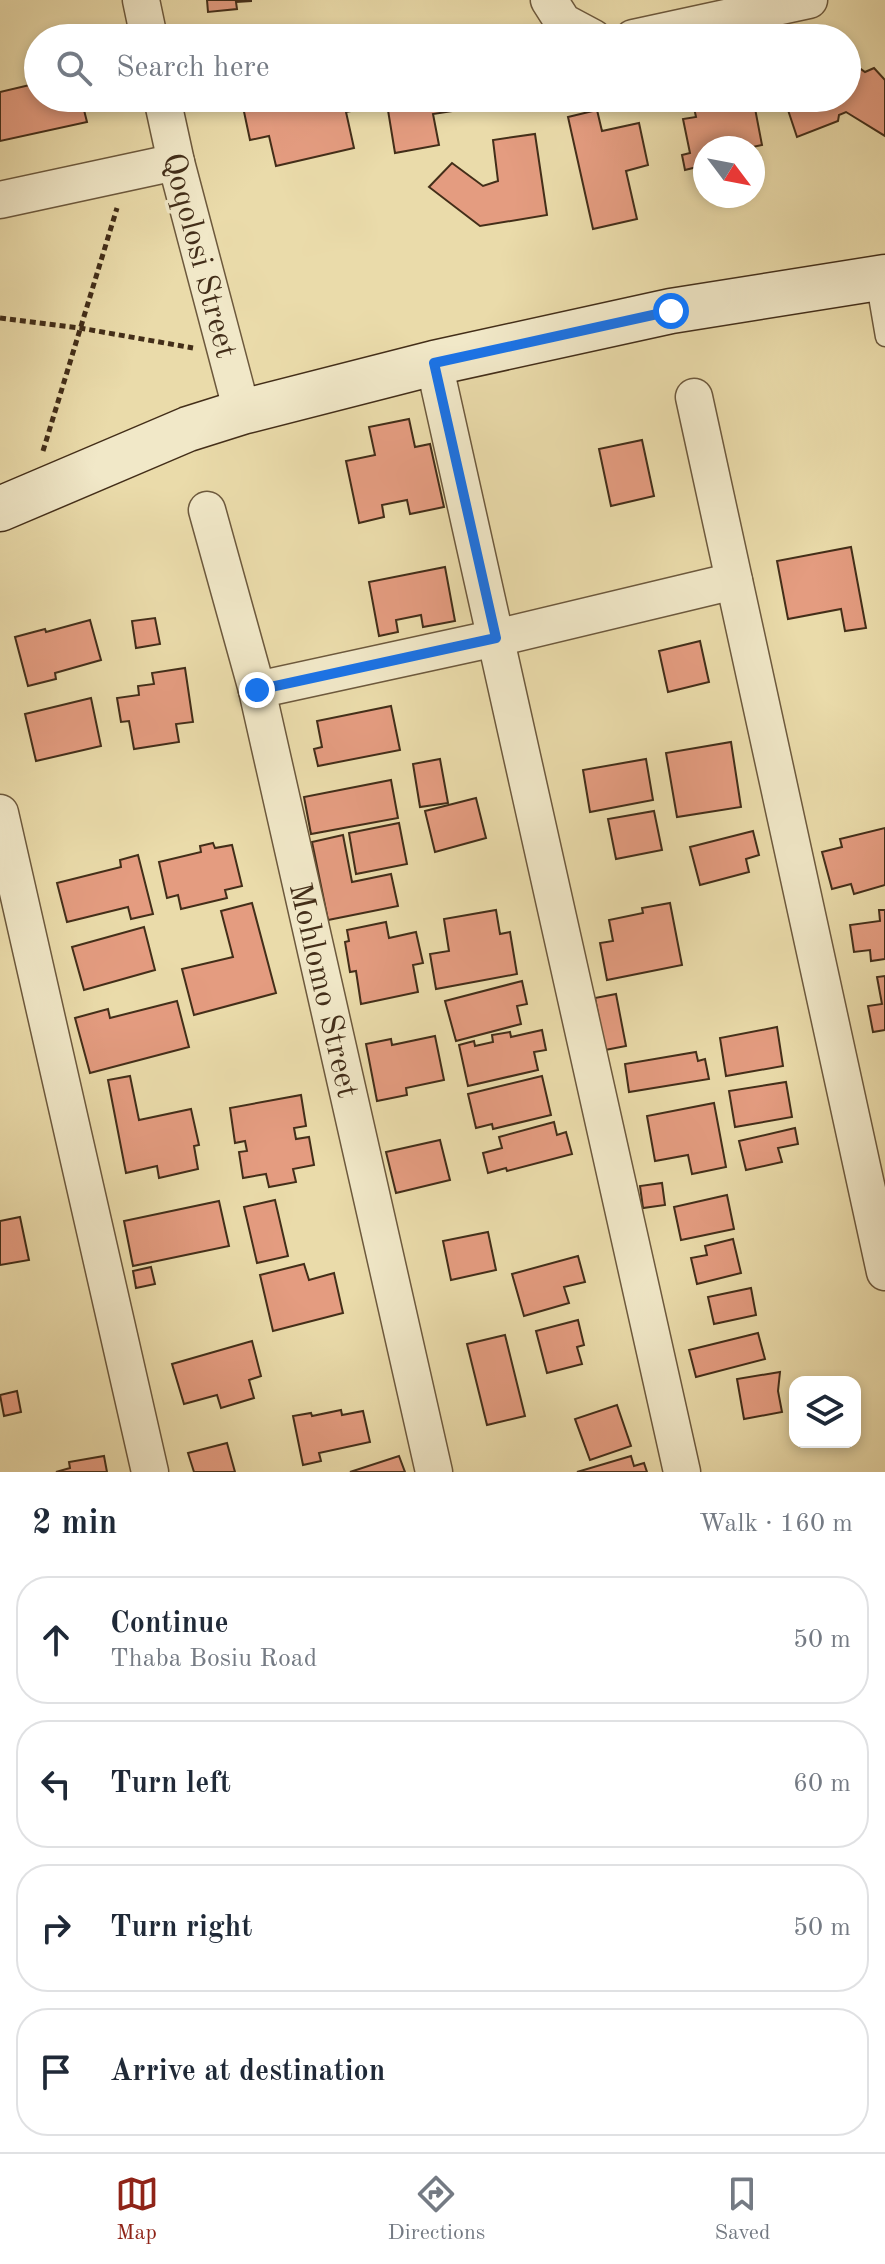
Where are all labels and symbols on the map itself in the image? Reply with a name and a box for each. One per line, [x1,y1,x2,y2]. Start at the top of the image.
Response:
north arrow [693,136,765,208]
street label: Qoqolosi Street [155,150,241,362]
route start [653,293,689,329]
route end [239,672,275,708]
street label: Mohlomo Street [282,880,362,1101]

